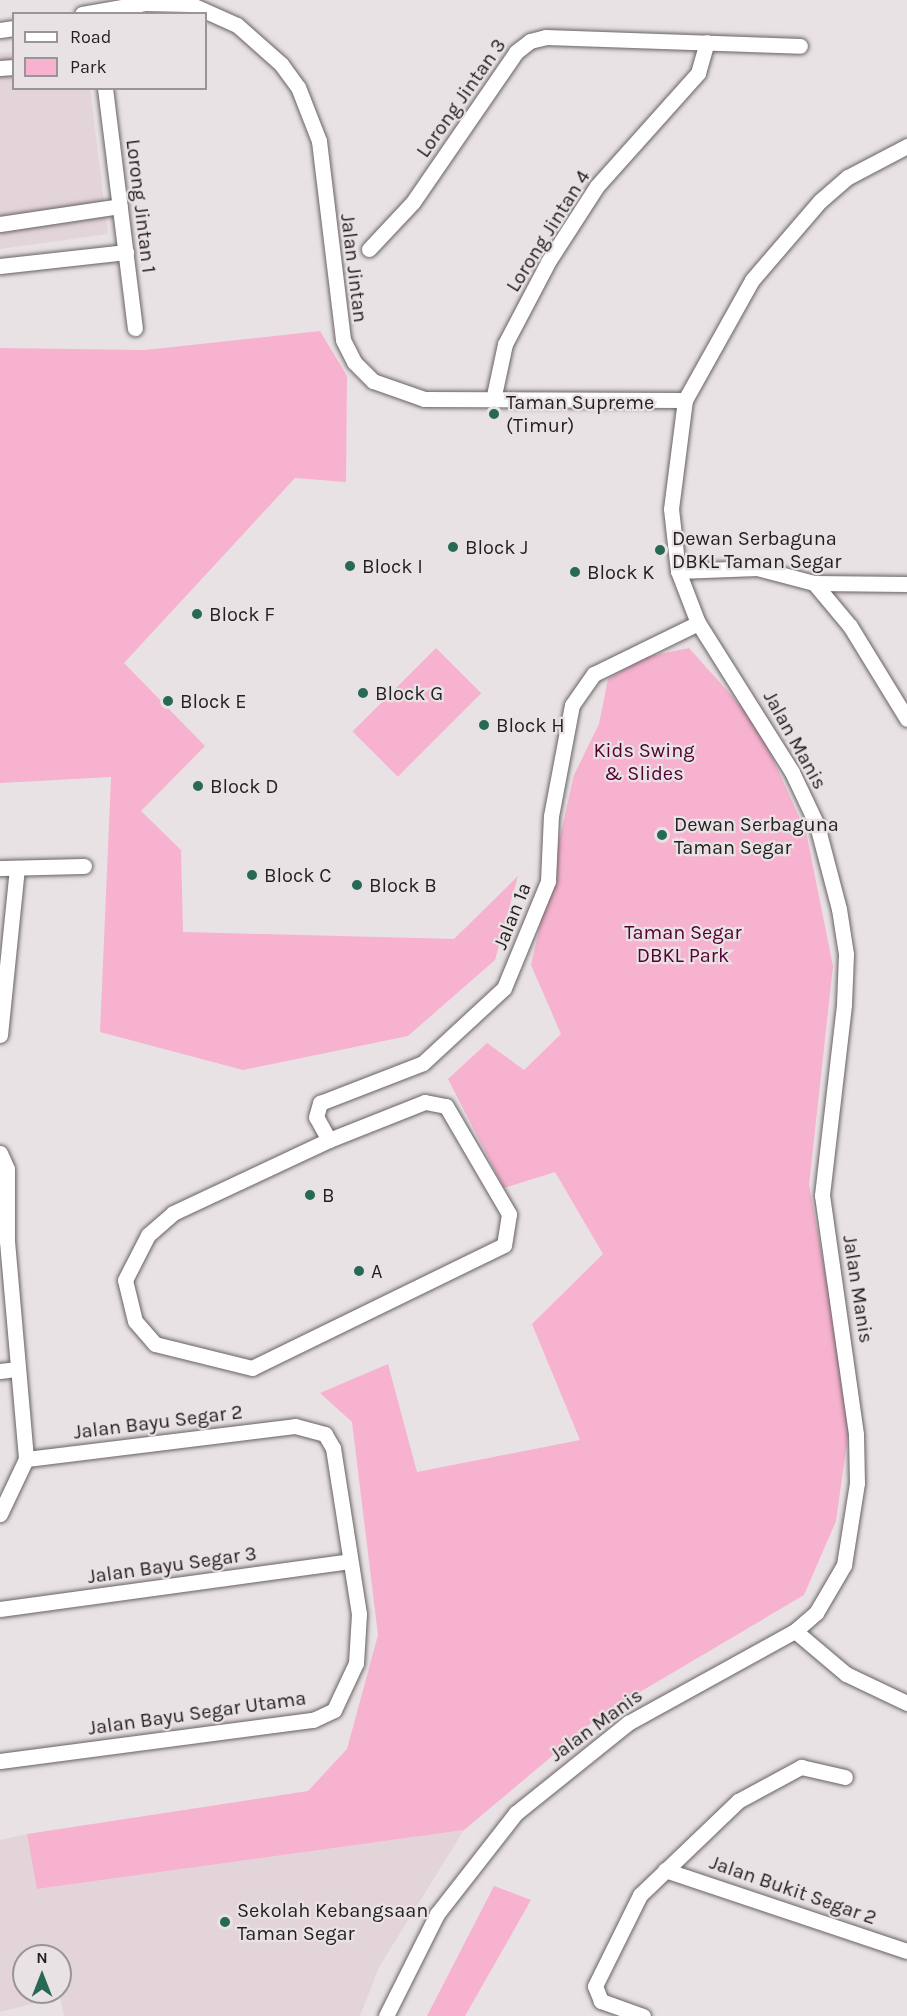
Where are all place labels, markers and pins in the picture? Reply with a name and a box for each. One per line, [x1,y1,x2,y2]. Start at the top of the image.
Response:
place label: Taman Supreme (Timur) [506,390,654,437]
marker: Taman Supreme (Timur) [487,407,501,421]
place label: Dewan Serbaguna DBKL Taman Segar [672,526,842,573]
place label: Block J [465,535,528,559]
marker: Block J [446,540,460,554]
marker: Dewan Serbaguna DBKL Taman Segar [653,543,667,557]
place label: Block I [362,554,423,578]
marker: Block I [343,559,357,573]
place label: Block K [587,560,654,584]
marker: Block K [568,565,582,579]
place label: Block F [209,602,275,626]
marker: Block F [190,607,204,621]
place label: Block G [375,681,443,705]
marker: Block G [356,686,370,700]
place label: Block E [180,689,247,713]
marker: Block E [161,694,175,708]
place label: Block H [496,713,565,737]
marker: Block H [477,718,491,732]
place label: Block D [210,774,278,798]
marker: Block D [191,779,205,793]
place label: Dewan Serbaguna Taman Segar [674,812,839,859]
marker: Dewan Serbaguna Taman Segar [655,828,669,842]
place label: Block C [264,863,332,887]
marker: Block C [245,868,259,882]
place label: Block B [369,873,437,897]
marker: Block B [350,878,364,892]
place label: B [322,1183,334,1207]
marker: B [303,1188,317,1202]
place label: A [371,1259,382,1283]
marker: A [352,1264,366,1278]
place label: Sekolah Kebangsaan Taman Segar [237,1898,428,1945]
marker: Sekolah Kebangsaan Taman Segar [218,1915,232,1929]

